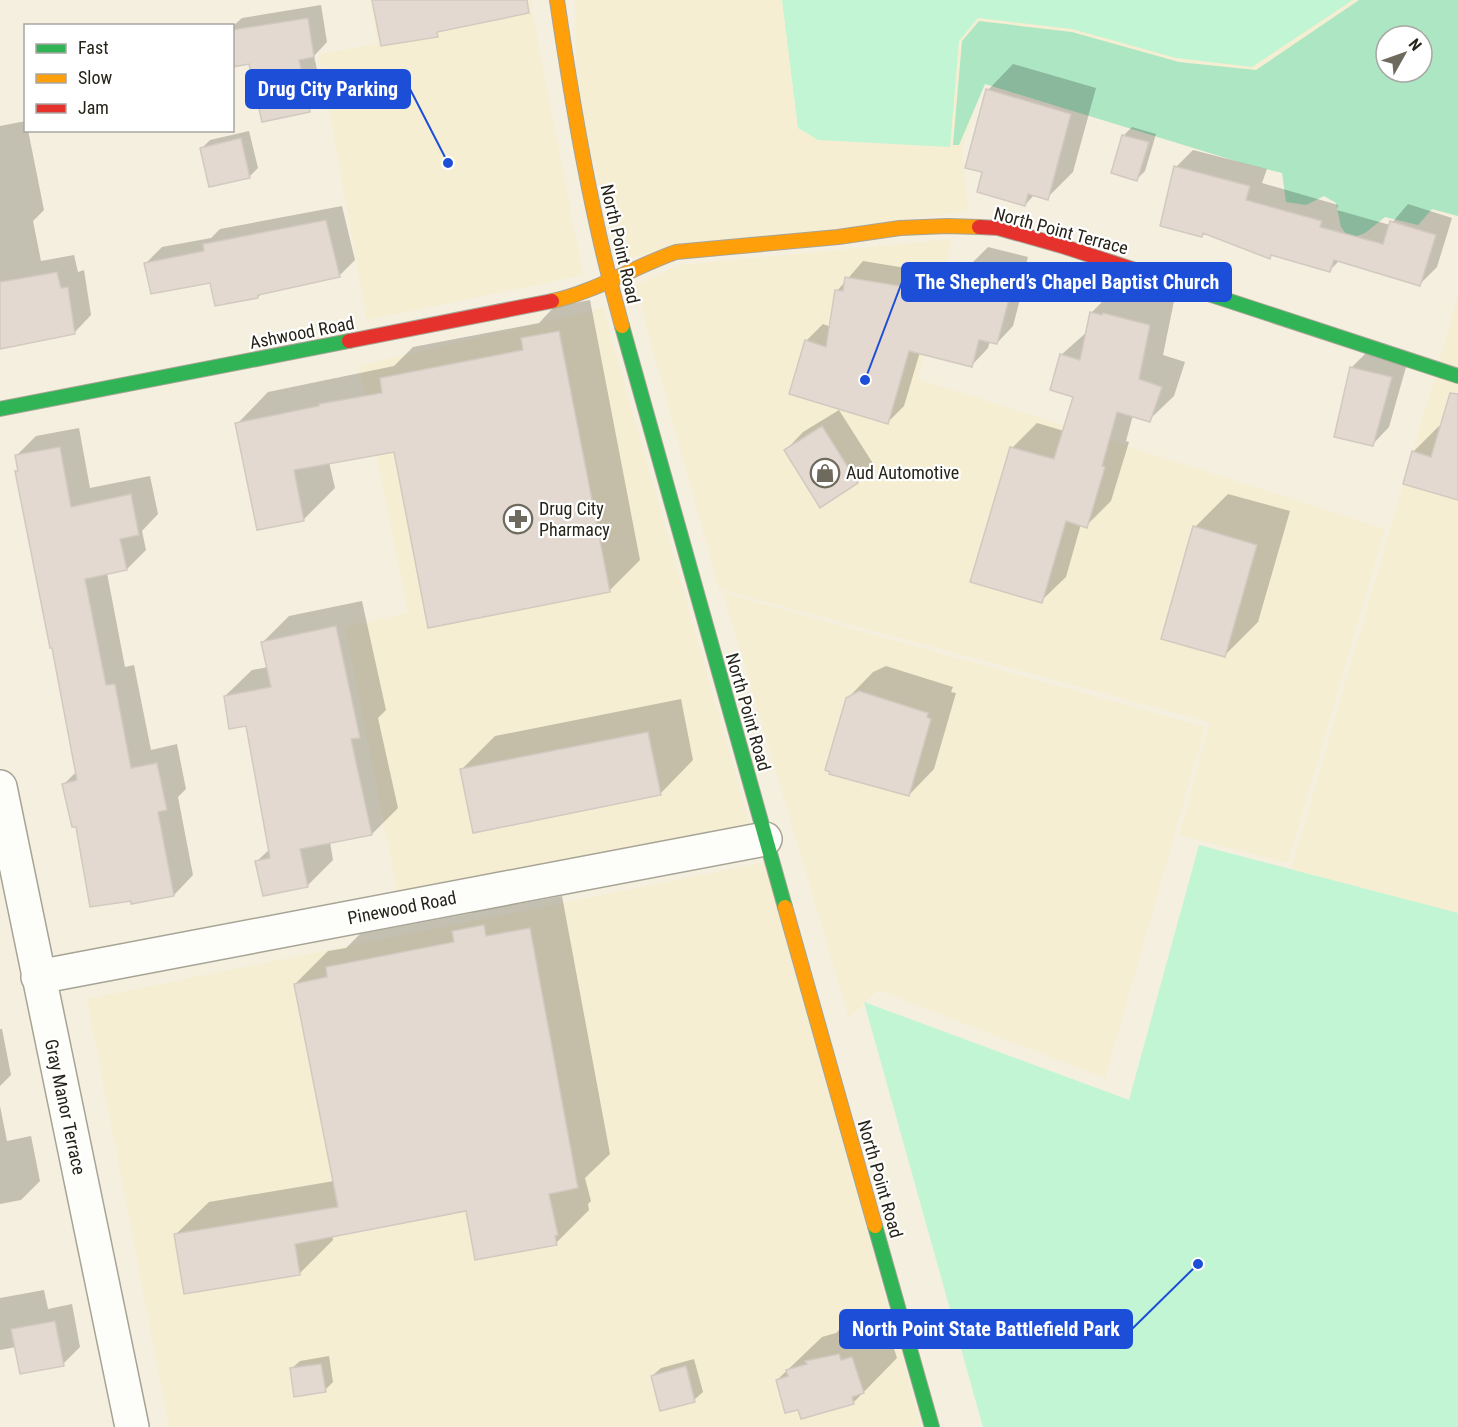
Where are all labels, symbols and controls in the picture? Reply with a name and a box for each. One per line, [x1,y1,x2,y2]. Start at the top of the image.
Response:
legend [24,24,234,132]
north arrow [1374,24,1434,84]
text: N [1405,35,1426,55]
text: Fast [78,37,109,58]
text: Slow [78,67,113,88]
callout: Drug City Parking [246,70,410,108]
text: Drug City Parking [258,77,398,101]
text: Jam [78,97,109,118]
street label: North Point Road [597,182,644,305]
street label: North Point Terrace [992,203,1131,259]
callout: The Shepherd’s Chapel Baptist Church [902,263,1231,301]
text: The Shepherd’s Chapel Baptist Church [915,270,1219,294]
street label: Ashwood Road [248,312,356,353]
shop icon: Aud Automotive [809,457,841,489]
place label: Aud Automotive [846,462,959,483]
place label: Drug City Pharmacy [539,498,610,540]
pharmacy icon: Drug City Pharmacy [502,503,534,535]
street label: North Point Road [722,651,775,773]
street label: Pinewood Road [346,887,458,928]
street label: Gray Manor Terrace [41,1037,90,1177]
street label: North Point Road [854,1118,907,1240]
callout: North Point State Battlefield Park [840,1310,1132,1348]
text: North Point State Battlefield Park [852,1317,1120,1341]

